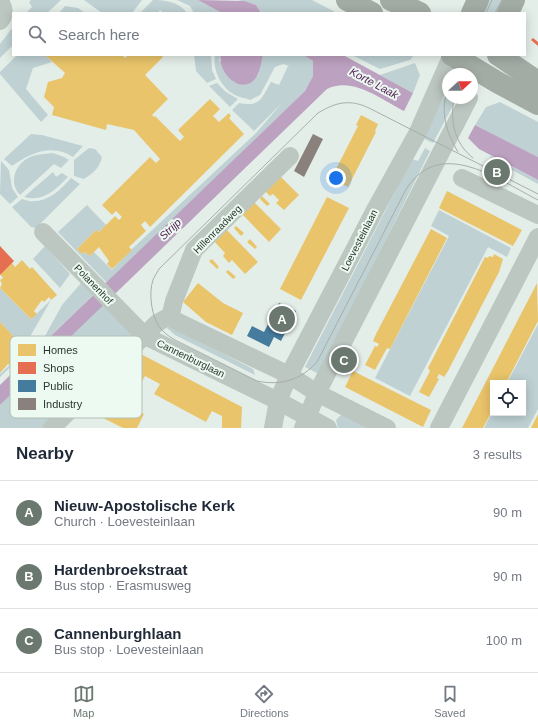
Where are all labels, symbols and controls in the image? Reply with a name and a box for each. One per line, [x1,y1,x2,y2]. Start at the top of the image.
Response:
search box [12,12,526,56]
icon: search [26,23,48,45]
text: Search here [58,26,140,43]
water label: Korte Laak [348,65,401,101]
north arrow [442,68,478,104]
pin: B [484,157,510,187]
your location [326,168,346,188]
street label: Hillenraadweg [191,203,244,256]
street label: Loevesteinlaan [339,208,380,273]
water label: Strijp [157,216,183,242]
street label: Polanenhof [72,262,115,307]
pin: A [269,304,295,334]
legend [10,336,142,418]
street label: Cannenburglaan [155,337,226,380]
text: Homes [43,344,78,356]
pin: C [331,345,357,375]
text: Shops [43,362,75,374]
text: Public [43,380,73,392]
map controls [490,380,526,416]
button: locate [490,380,526,416]
text: Industry [43,398,83,410]
text: Nearby [16,444,74,463]
text: 3 results [473,447,522,462]
text: Nieuw-Apostolische Kerk [54,497,235,514]
text: A [24,505,34,520]
text: 90 m [493,505,522,520]
text: Church · Loevesteinlaan [54,514,195,529]
text: Hardenbroekstraat [54,561,187,578]
text: B [24,569,34,584]
text: 90 m [493,569,522,584]
text: Bus stop · Erasmusweg [54,578,191,593]
text: Cannenburghlaan [54,625,182,642]
text: C [24,633,34,648]
text: 100 m [486,633,522,648]
text: Bus stop · Loevesteinlaan [54,642,204,657]
tab: Map [73,683,95,719]
tab: Directions [240,683,289,719]
tab: Saved [434,683,465,719]

